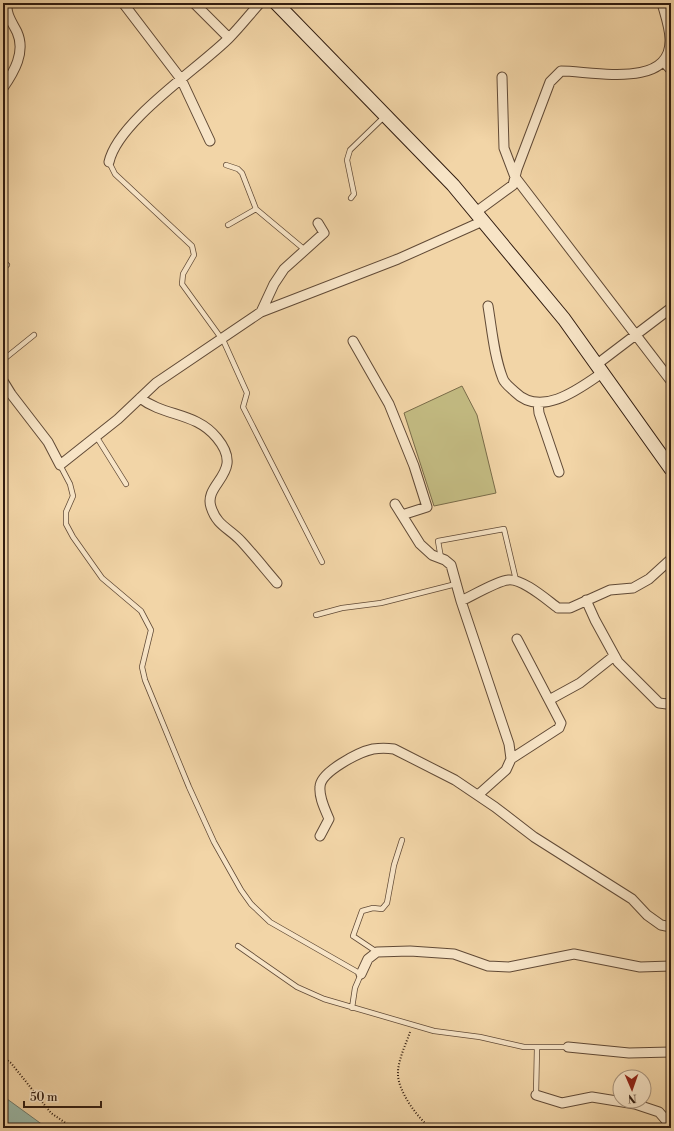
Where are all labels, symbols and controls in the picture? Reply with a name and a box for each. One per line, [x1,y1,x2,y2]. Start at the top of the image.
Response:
north arrow [612,1069,652,1109]
scale bar [24,1083,101,1109]
text: 50 m [30,1090,58,1105]
text: N [627,1091,637,1105]

